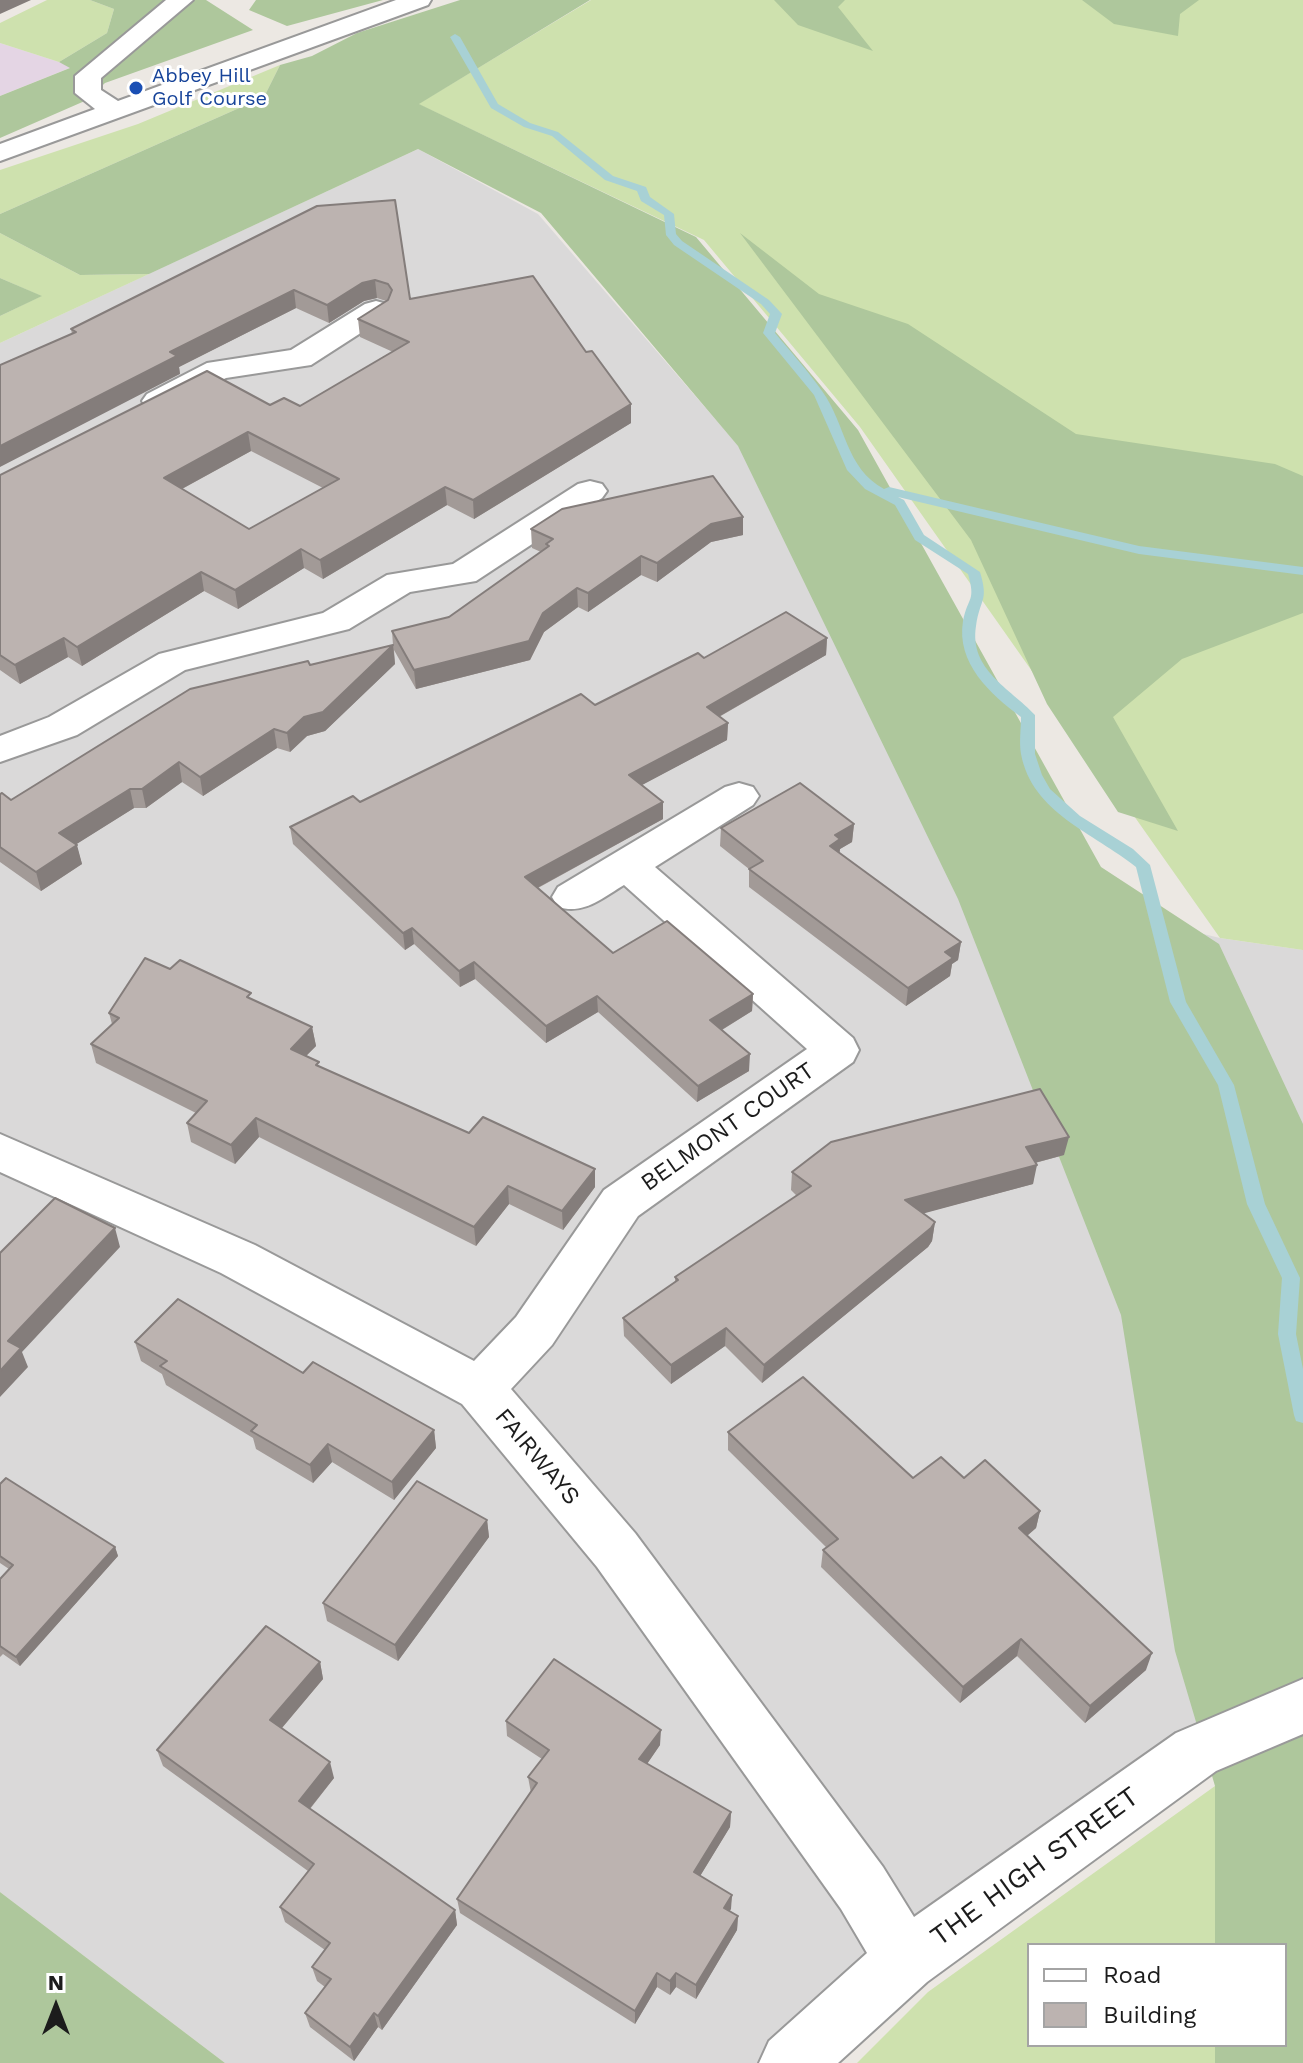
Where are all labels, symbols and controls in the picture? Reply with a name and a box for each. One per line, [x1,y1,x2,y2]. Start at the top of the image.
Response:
place label: Abbey Hill Golf Course [152,64,267,111]
marker: Abbey Hill Golf Course [127,79,145,97]
street label: BELMONT COURT [636,1056,820,1198]
street label: FAIRWAYS [488,1403,586,1511]
street label: THE HIGH STREET [924,1780,1146,1954]
legend [1027,1943,1287,2047]
text: Road [1103,1961,1162,1989]
north arrow [16,1967,96,2047]
text: N [48,1970,64,1995]
text: Building [1103,2001,1196,2029]

